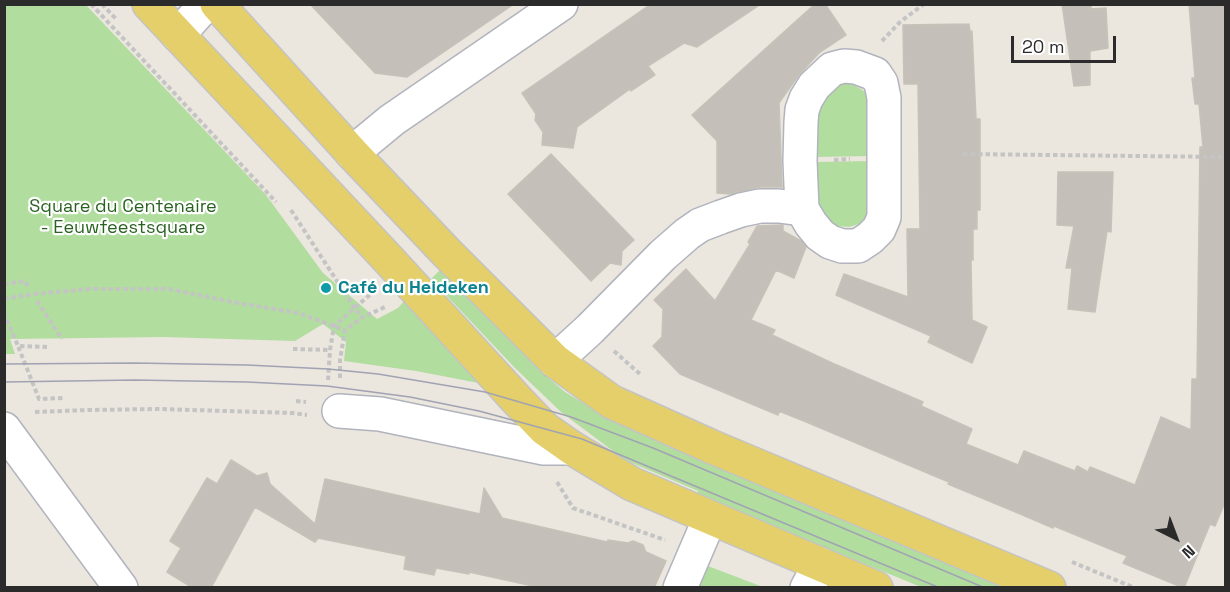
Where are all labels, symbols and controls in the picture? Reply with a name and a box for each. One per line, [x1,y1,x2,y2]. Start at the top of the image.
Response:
scale bar [1014,24,1119,62]
text: 20 m [1022,35,1065,58]
park label: Square du Centenaire - Eeuwfeestsquare [29,196,217,238]
place label: Café du Heideken [338,277,489,299]
marker: Café du Heideken [319,281,333,295]
north arrow [1146,508,1206,568]
text: N [1177,540,1199,563]

